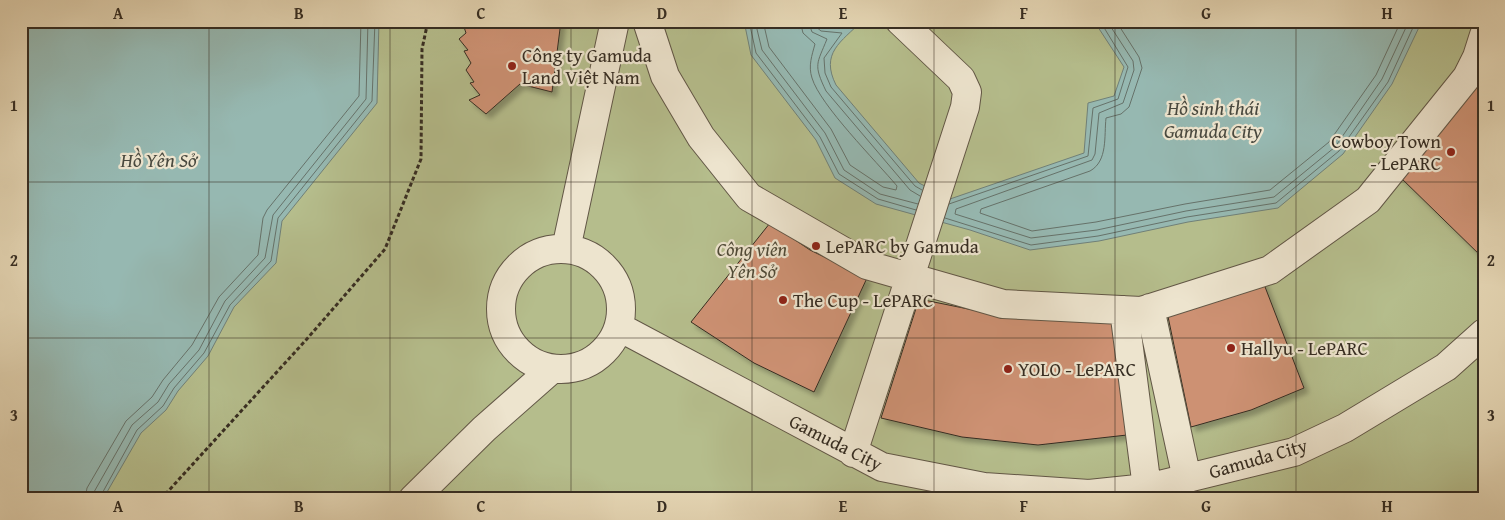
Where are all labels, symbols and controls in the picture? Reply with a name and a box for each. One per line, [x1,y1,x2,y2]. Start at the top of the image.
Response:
text: A [113,1,124,25]
text: B [294,1,304,25]
text: C [476,1,486,25]
text: D [657,1,667,25]
text: E [839,1,848,25]
text: F [1020,1,1028,25]
text: G [1201,1,1211,25]
text: H [1381,1,1393,25]
place label: Công ty Gamuda Land Việt Nam [522,41,652,91]
marker: Công ty Gamuda Land Việt Nam [506,60,518,72]
text: 1 [10,93,18,117]
water label: Hồ sinh thái Gamuda City [1164,93,1262,145]
text: 1 [1487,93,1495,117]
place label: Cowboy Town - LePARC [1331,127,1441,177]
water label: Hồ Yên Sở [120,145,199,174]
marker: Cowboy Town - LePARC [1445,146,1457,158]
place label: LePARC by Gamuda [826,232,979,260]
park label: Công viên Yên Sở [717,235,788,285]
marker: LePARC by Gamuda [810,240,822,252]
text: 2 [10,248,18,272]
text: 2 [1487,248,1495,272]
place label: The Cup - LePARC [793,286,933,314]
marker: The Cup - LePARC [777,294,789,306]
place label: Hallyu - LePARC [1241,334,1368,362]
marker: Hallyu - LePARC [1225,342,1237,354]
place label: YOLO - LePARC [1018,355,1136,383]
marker: YOLO - LePARC [1002,363,1014,375]
text: 3 [10,403,18,427]
text: 3 [1487,403,1495,427]
street label: Gamuda City [785,407,888,478]
street label: Gamuda City [1206,430,1311,485]
text: A [113,494,124,518]
text: B [294,494,304,518]
text: C [476,494,486,518]
text: D [657,494,667,518]
text: E [839,494,848,518]
text: F [1020,494,1028,518]
text: G [1201,494,1211,518]
text: H [1381,494,1393,518]

